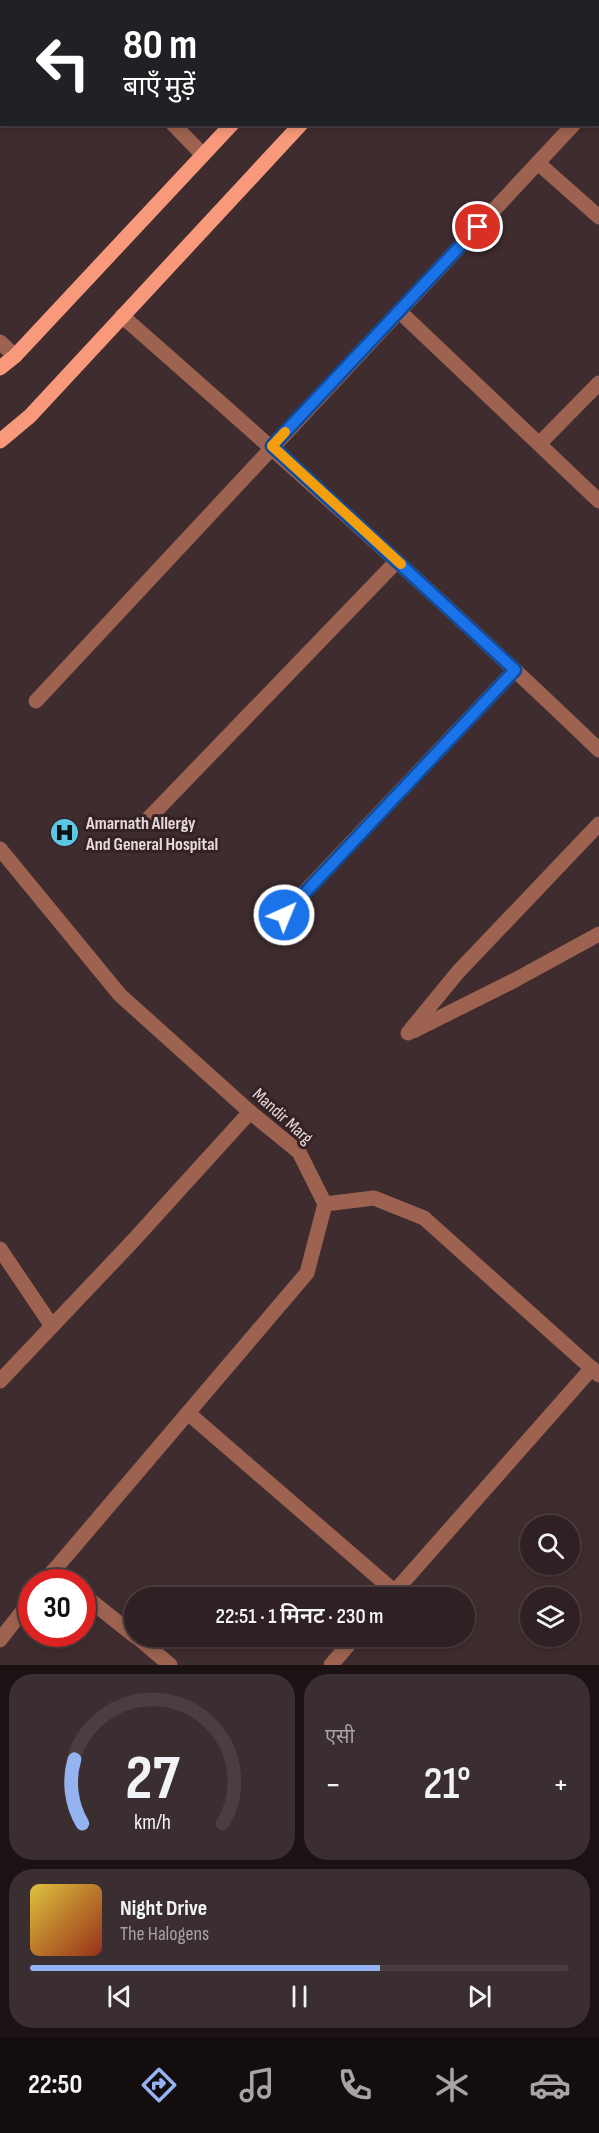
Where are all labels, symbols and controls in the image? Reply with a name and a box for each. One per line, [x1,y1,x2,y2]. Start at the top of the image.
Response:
text: 80 m [123,20,197,71]
icon: left [24,24,102,102]
text: बाएँ मुड़ें [123,71,195,103]
pin [452,201,503,252]
icon: arrive [461,210,494,243]
place label: Amarnath Allergy And General Hospital [85,813,218,855]
hospital icon: Amarnath Allergy And General Hospital [49,817,81,849]
position arrow [252,883,316,947]
street label: Mandir Marg [248,1084,317,1149]
map controls [520,1515,580,1647]
button: search [520,1515,580,1575]
speed limit sign: 30 [18,1569,96,1647]
button: layers [520,1587,580,1647]
text: 22:51 · 1 मिनट · 230 m [216,1603,383,1630]
text: एसी [325,1725,355,1749]
text: 27 [125,1742,180,1817]
text: 21° [423,1757,471,1812]
text: − [325,1765,341,1805]
text: + [553,1765,569,1805]
text: km/h [133,1810,171,1835]
text: Night Drive [120,1895,207,1922]
text: The Halogens [120,1922,209,1946]
icon: previous [103,1980,136,2013]
icon: pause [283,1980,316,2013]
icon: next [463,1980,496,2013]
icon: directions [138,2064,180,2106]
icon: music [236,2064,278,2106]
icon: phone [334,2064,376,2106]
icon: climate [431,2064,473,2106]
icon: car [529,2064,571,2106]
text: 22:50 [28,2069,82,2101]

